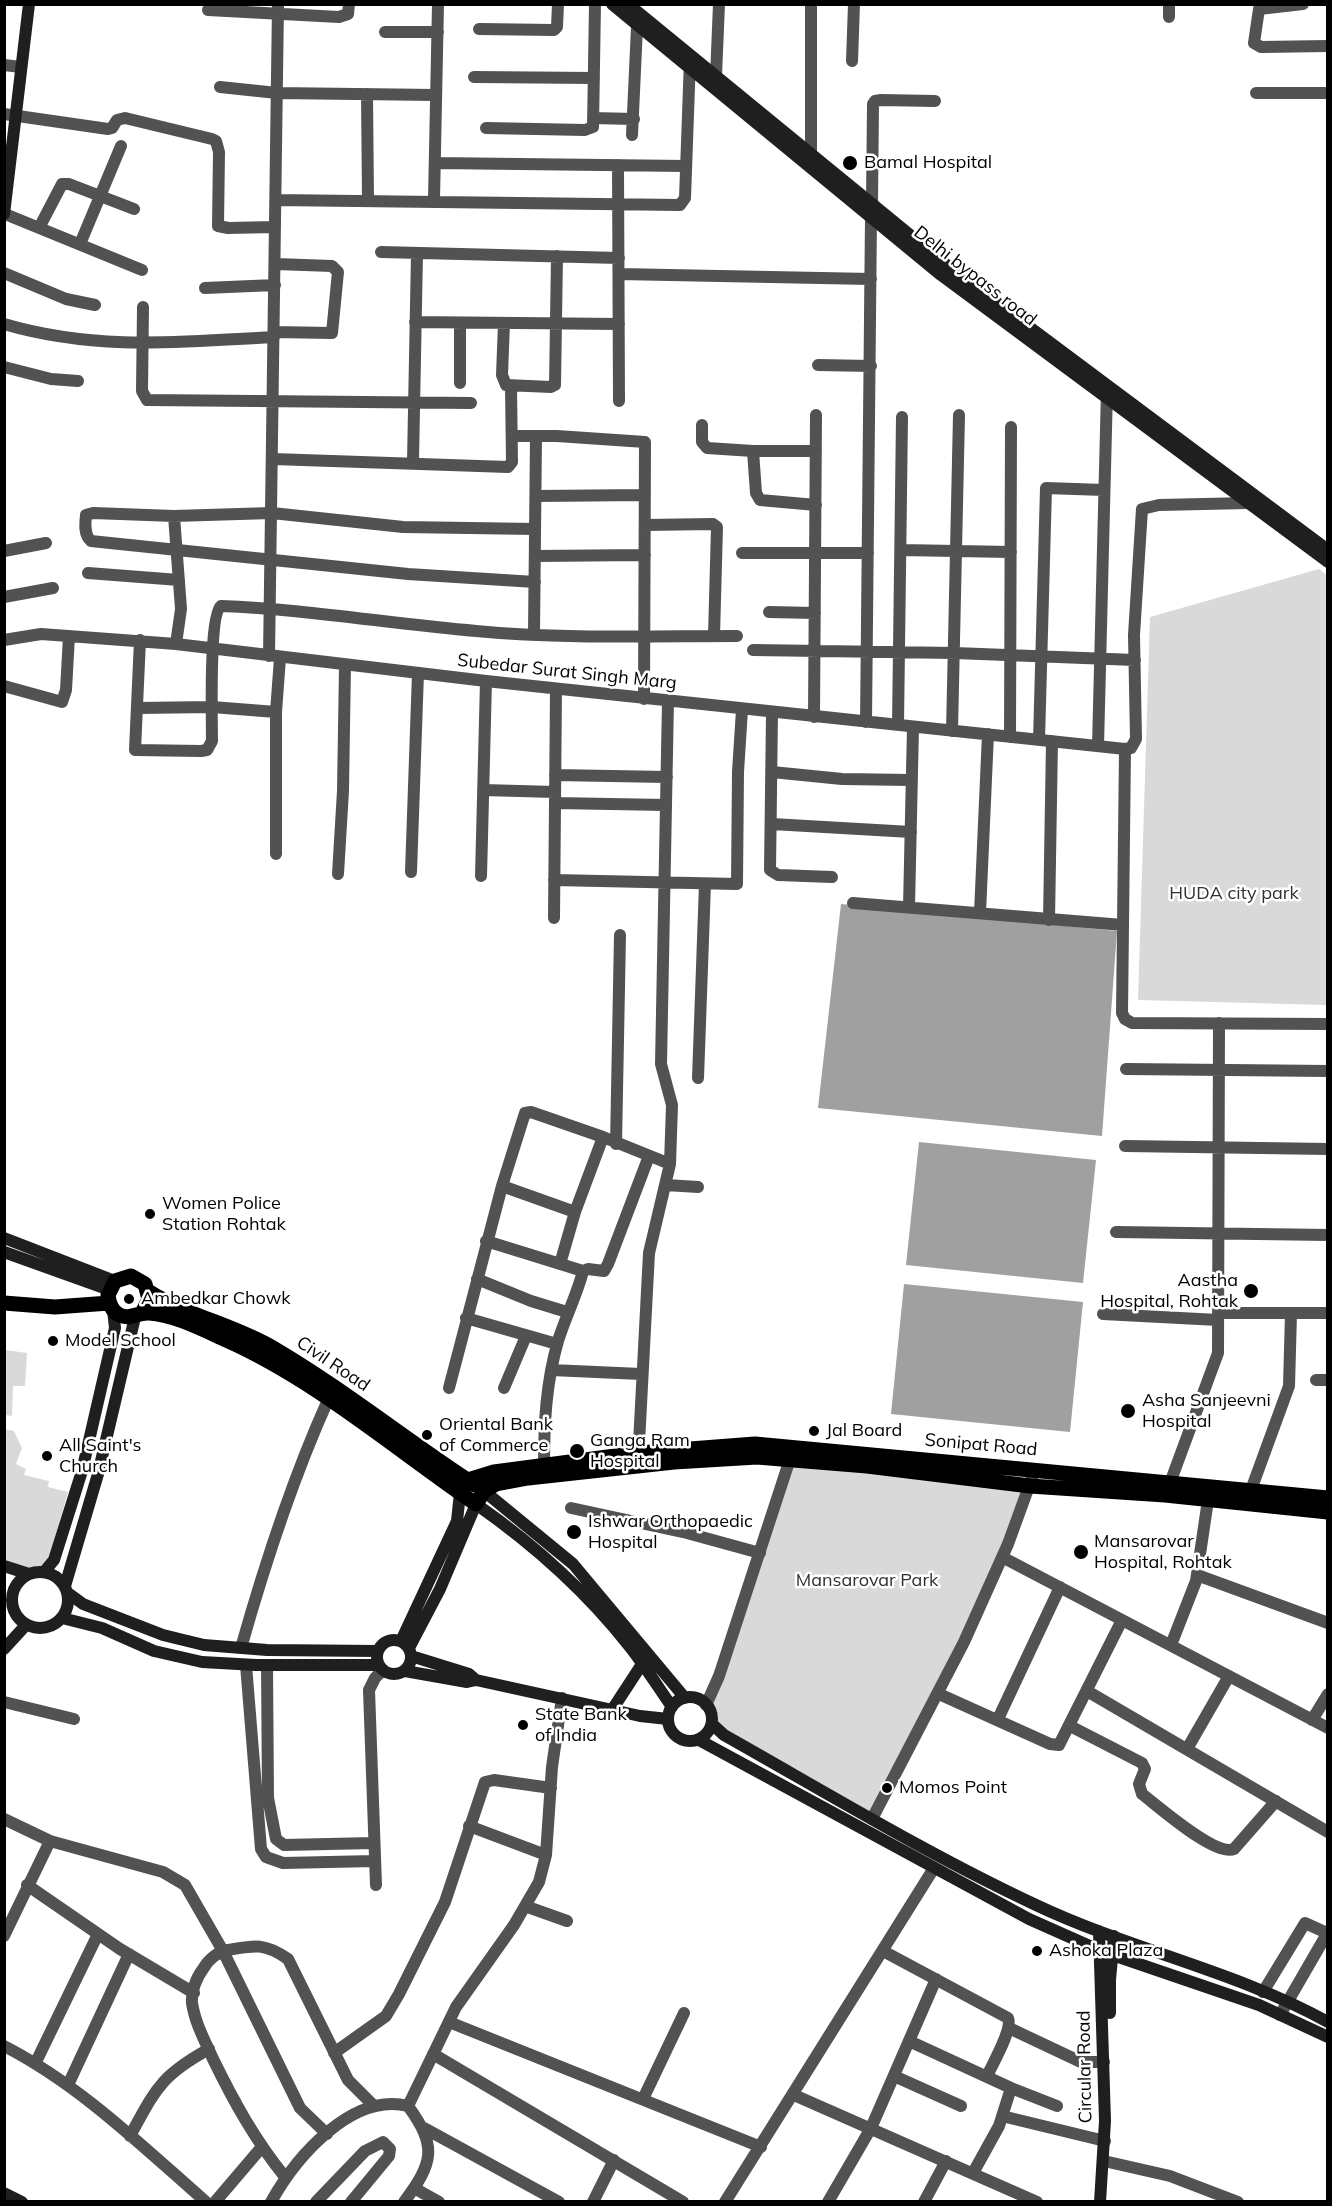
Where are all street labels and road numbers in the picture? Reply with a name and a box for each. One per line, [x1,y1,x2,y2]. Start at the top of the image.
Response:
street label: Delhi bypass road [909,221,1041,331]
street label: Subedar Surat Singh Marg [456,650,678,694]
street label: Civil Road [292,1332,374,1396]
street label: Sonipat Road [924,1429,1038,1461]
street label: Circular Road [1073,2010,1097,2124]

